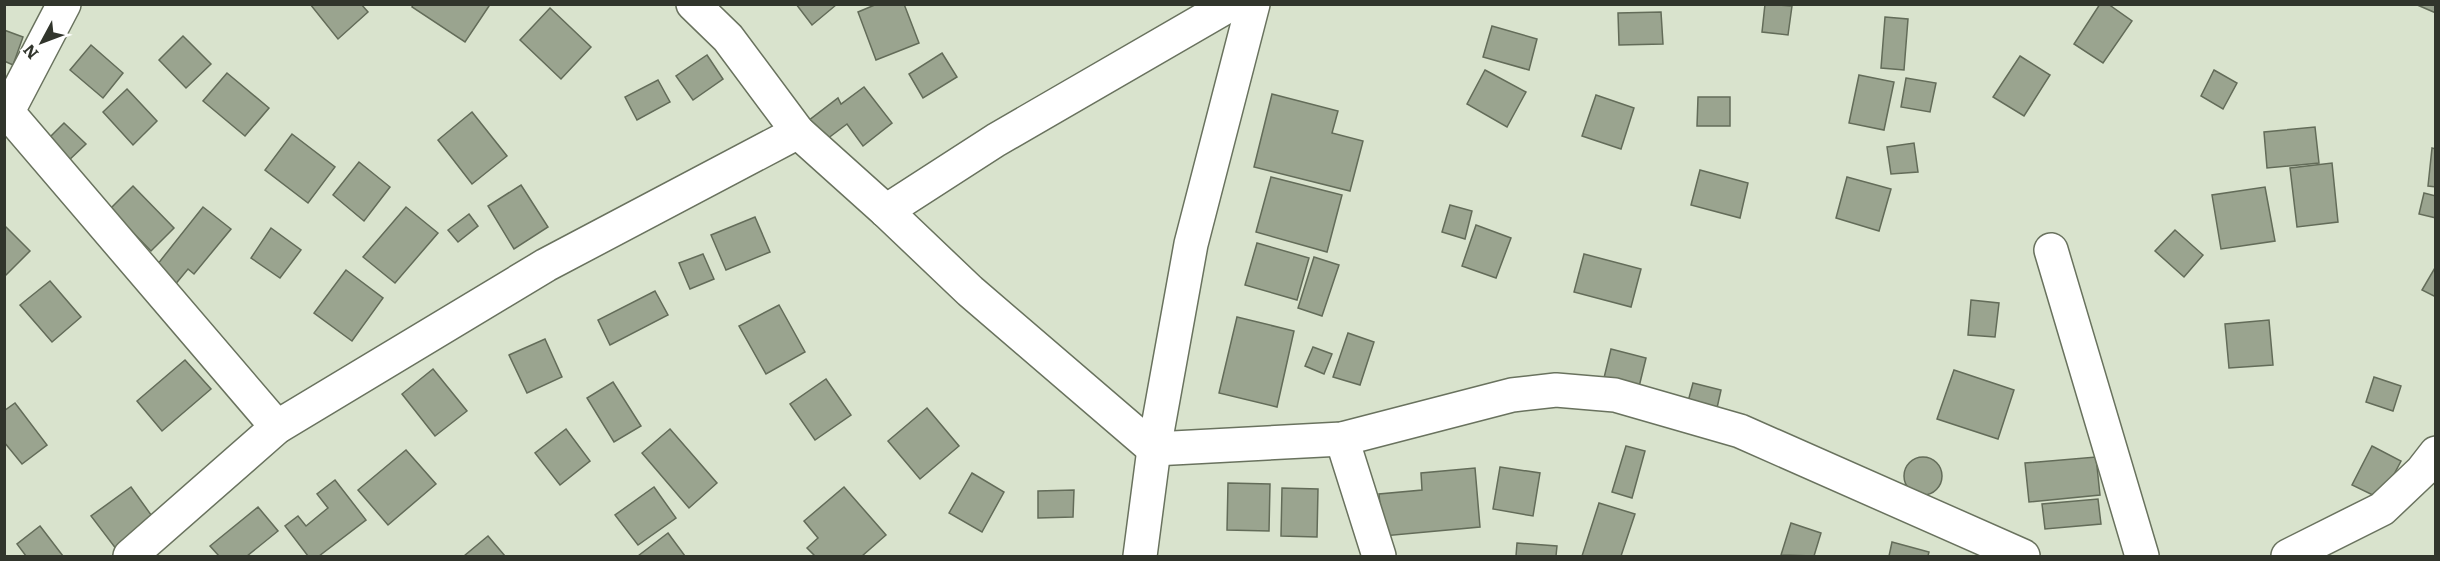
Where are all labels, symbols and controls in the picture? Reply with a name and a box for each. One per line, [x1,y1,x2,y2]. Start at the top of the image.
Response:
north arrow [12,12,72,72]
text: N [16,40,43,65]

